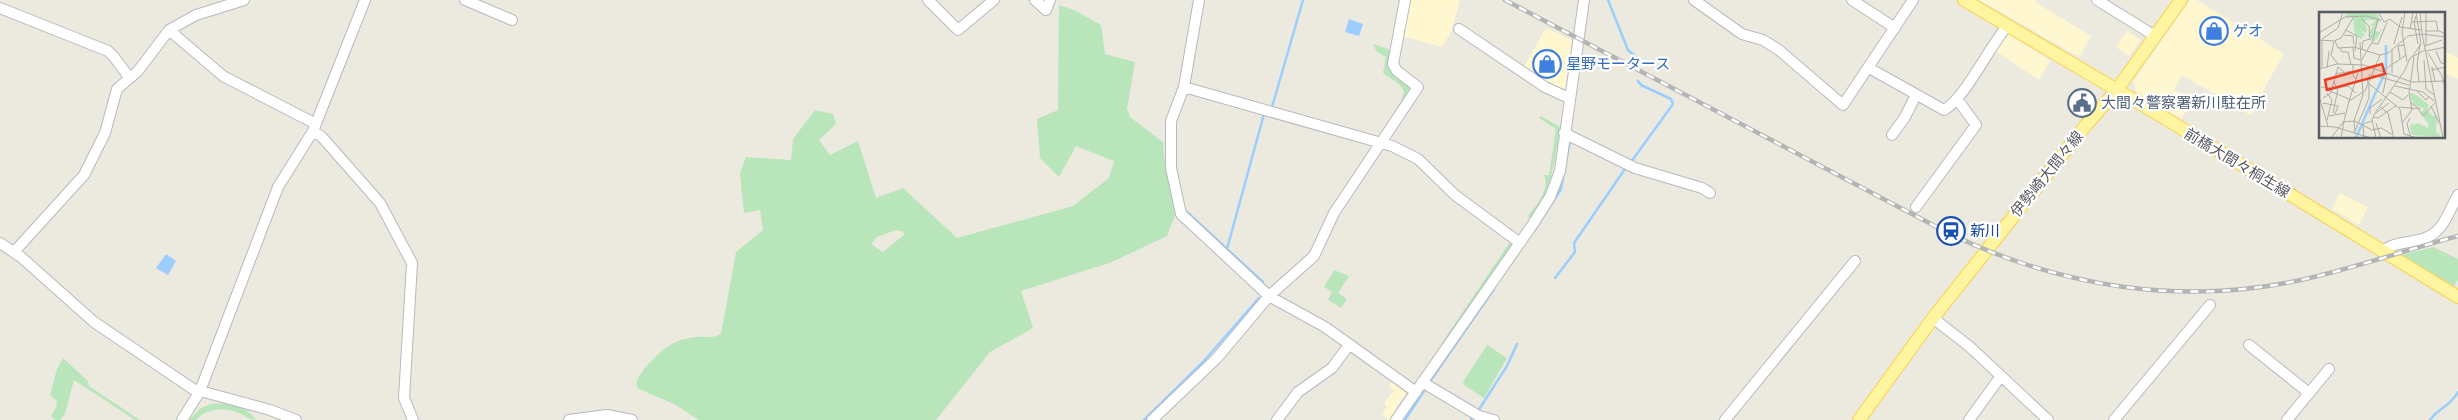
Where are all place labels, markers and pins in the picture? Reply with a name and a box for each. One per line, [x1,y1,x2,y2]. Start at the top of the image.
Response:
shop icon: ゲオ [2199,16,2229,46]
place label: ゲオ [2233,21,2263,39]
shop icon: 星野モータース [1532,49,1562,79]
place label: 星野モータース [1566,54,1670,72]
public building icon: 大間々警察署新川駐在所 [2067,88,2097,118]
place label: 大間々警察署新川駐在所 [2101,93,2266,111]
station icon: 新川 [1936,216,1966,246]
place label: 新川 [1970,221,2000,239]

